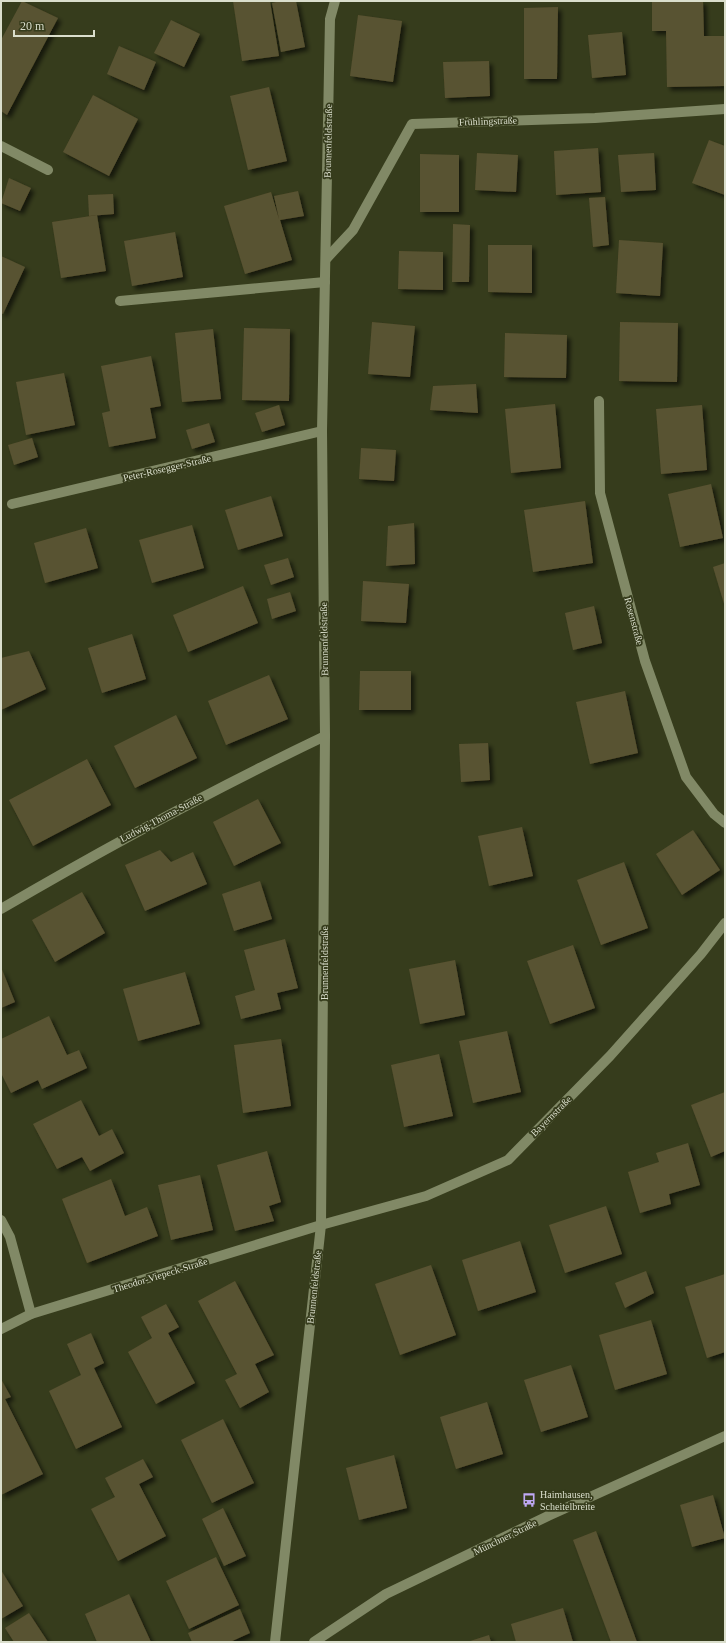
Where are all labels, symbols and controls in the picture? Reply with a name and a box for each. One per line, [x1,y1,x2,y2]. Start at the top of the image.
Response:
scale bar [14,12,94,38]
text: 20 m [20,19,45,33]
street label: Brunnenfeldstraße [322,103,334,178]
street label: Frühlingstraße [459,114,518,128]
street label: Peter-Rosegger-Straße [122,452,213,483]
street label: Rosenstraße [622,596,646,647]
street label: Brunnenfeldstraße [318,601,330,676]
street label: Ludwig-Thoma-Straße [118,791,205,844]
street label: Brunnenfeldstraße [319,926,330,1000]
street label: Bayernstraße [528,1093,574,1139]
street label: Brunnenfeldstraße [305,1249,323,1324]
street label: Theodor-Viepeck-Straße [111,1255,209,1295]
place label: Haimhausen, Scheitelbreite [540,1489,596,1512]
bus stop icon: Haimhausen, Scheitelbreite [521,1492,537,1508]
street label: Münchner Straße [472,1517,539,1557]

